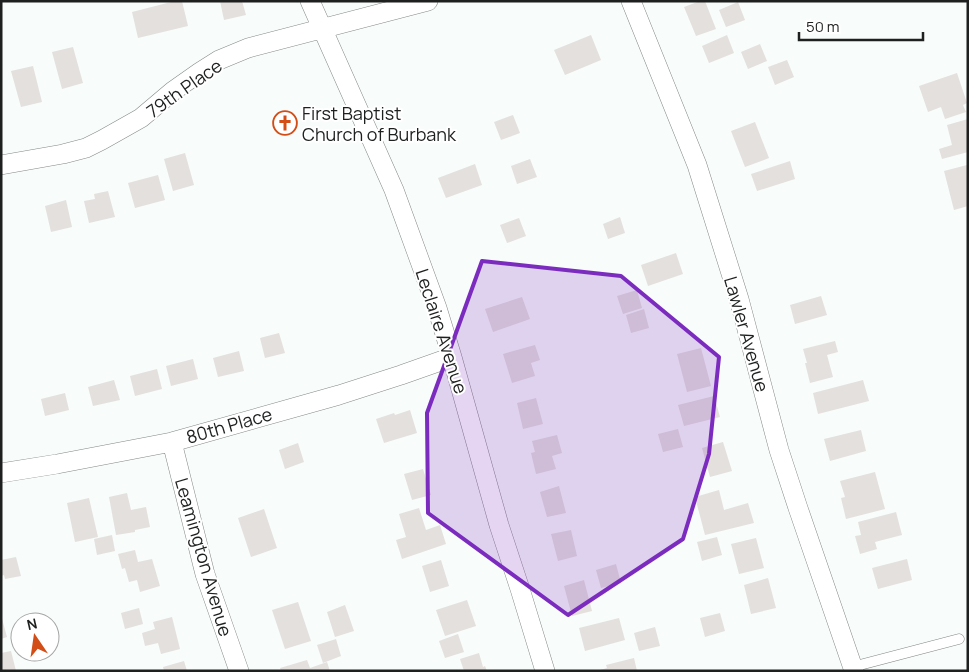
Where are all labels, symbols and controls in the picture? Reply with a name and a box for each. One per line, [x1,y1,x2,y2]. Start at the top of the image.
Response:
scale bar [799,10,923,42]
text: 50 m [806,16,840,37]
street label: 79th Place [141,53,227,123]
place label: First Baptist Church of Burbank [302,101,457,146]
church icon: First Baptist Church of Burbank [272,110,298,136]
street label: Leclaire Avenue [411,266,473,396]
street label: Lawler Avenue [719,273,775,395]
street label: 80th Place [183,401,275,449]
street label: Leamington Avenue [170,475,238,639]
north arrow [10,612,60,662]
text: N [25,613,39,634]

